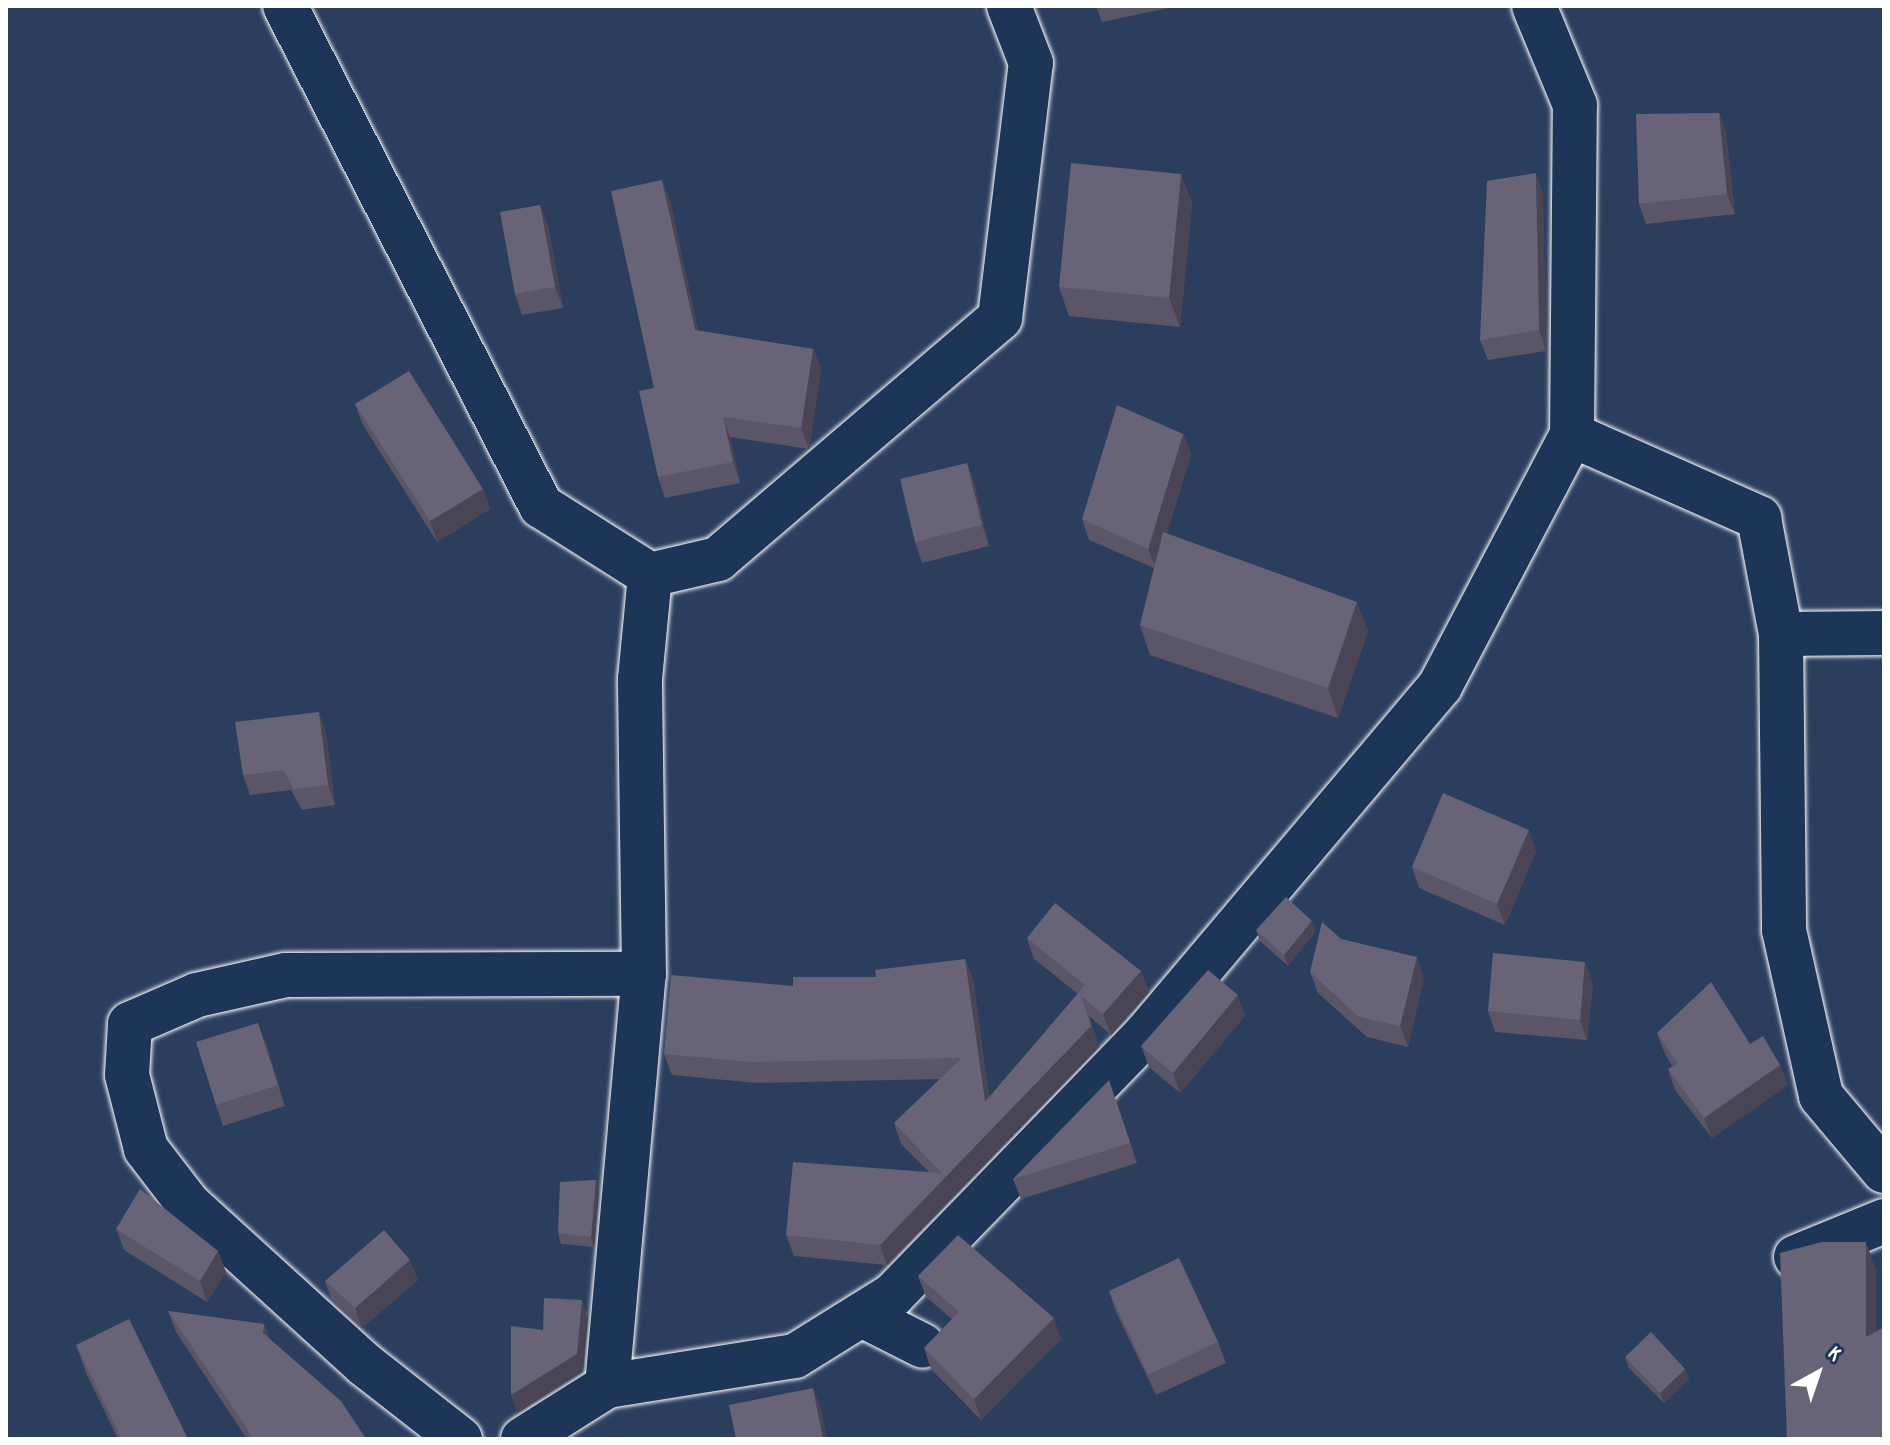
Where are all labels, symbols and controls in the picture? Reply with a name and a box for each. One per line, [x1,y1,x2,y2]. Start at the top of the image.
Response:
north arrow [1778,1333,1858,1413]
text: K [1820,1339,1848,1369]

